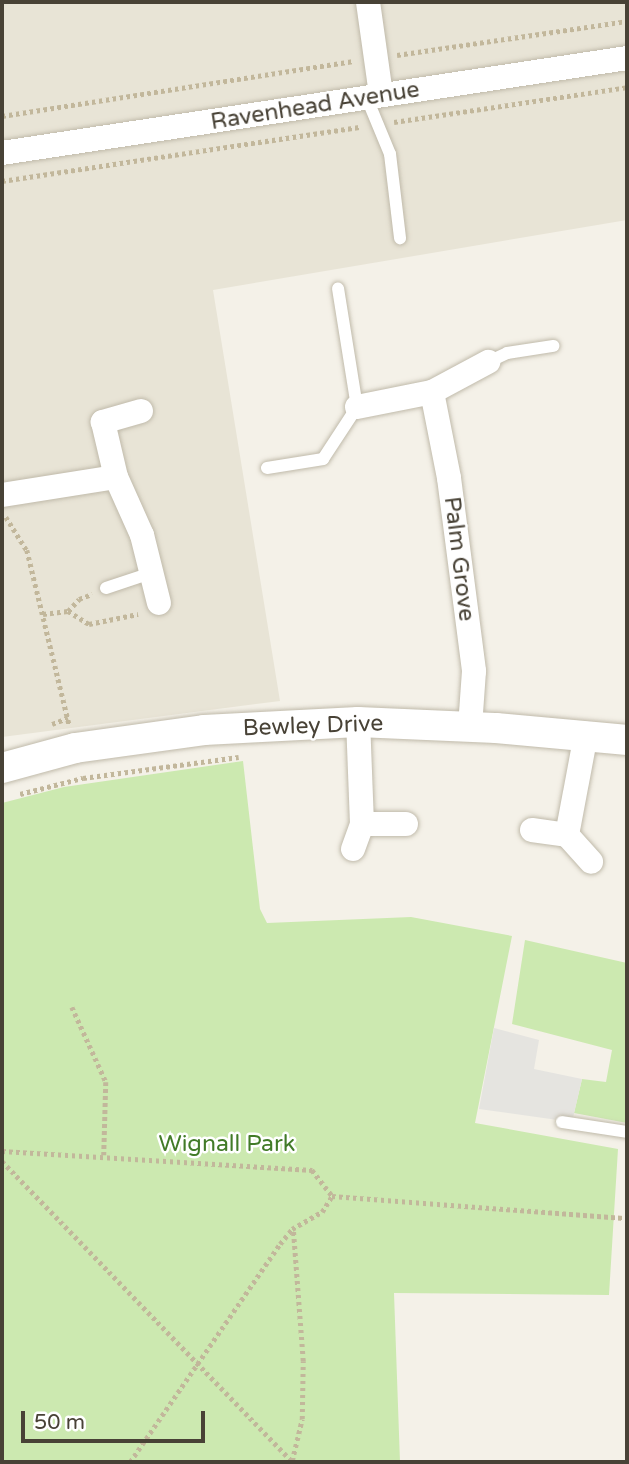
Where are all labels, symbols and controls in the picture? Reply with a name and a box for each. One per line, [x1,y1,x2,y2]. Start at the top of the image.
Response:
street label: Ravenhead Avenue [209,76,421,136]
street label: Palm Grove [438,495,480,623]
street label: Bewley Drive [242,710,384,742]
park label: Wignall Park [159,1130,295,1158]
scale bar [24,1398,208,1442]
text: 50 m [34,1410,85,1435]

